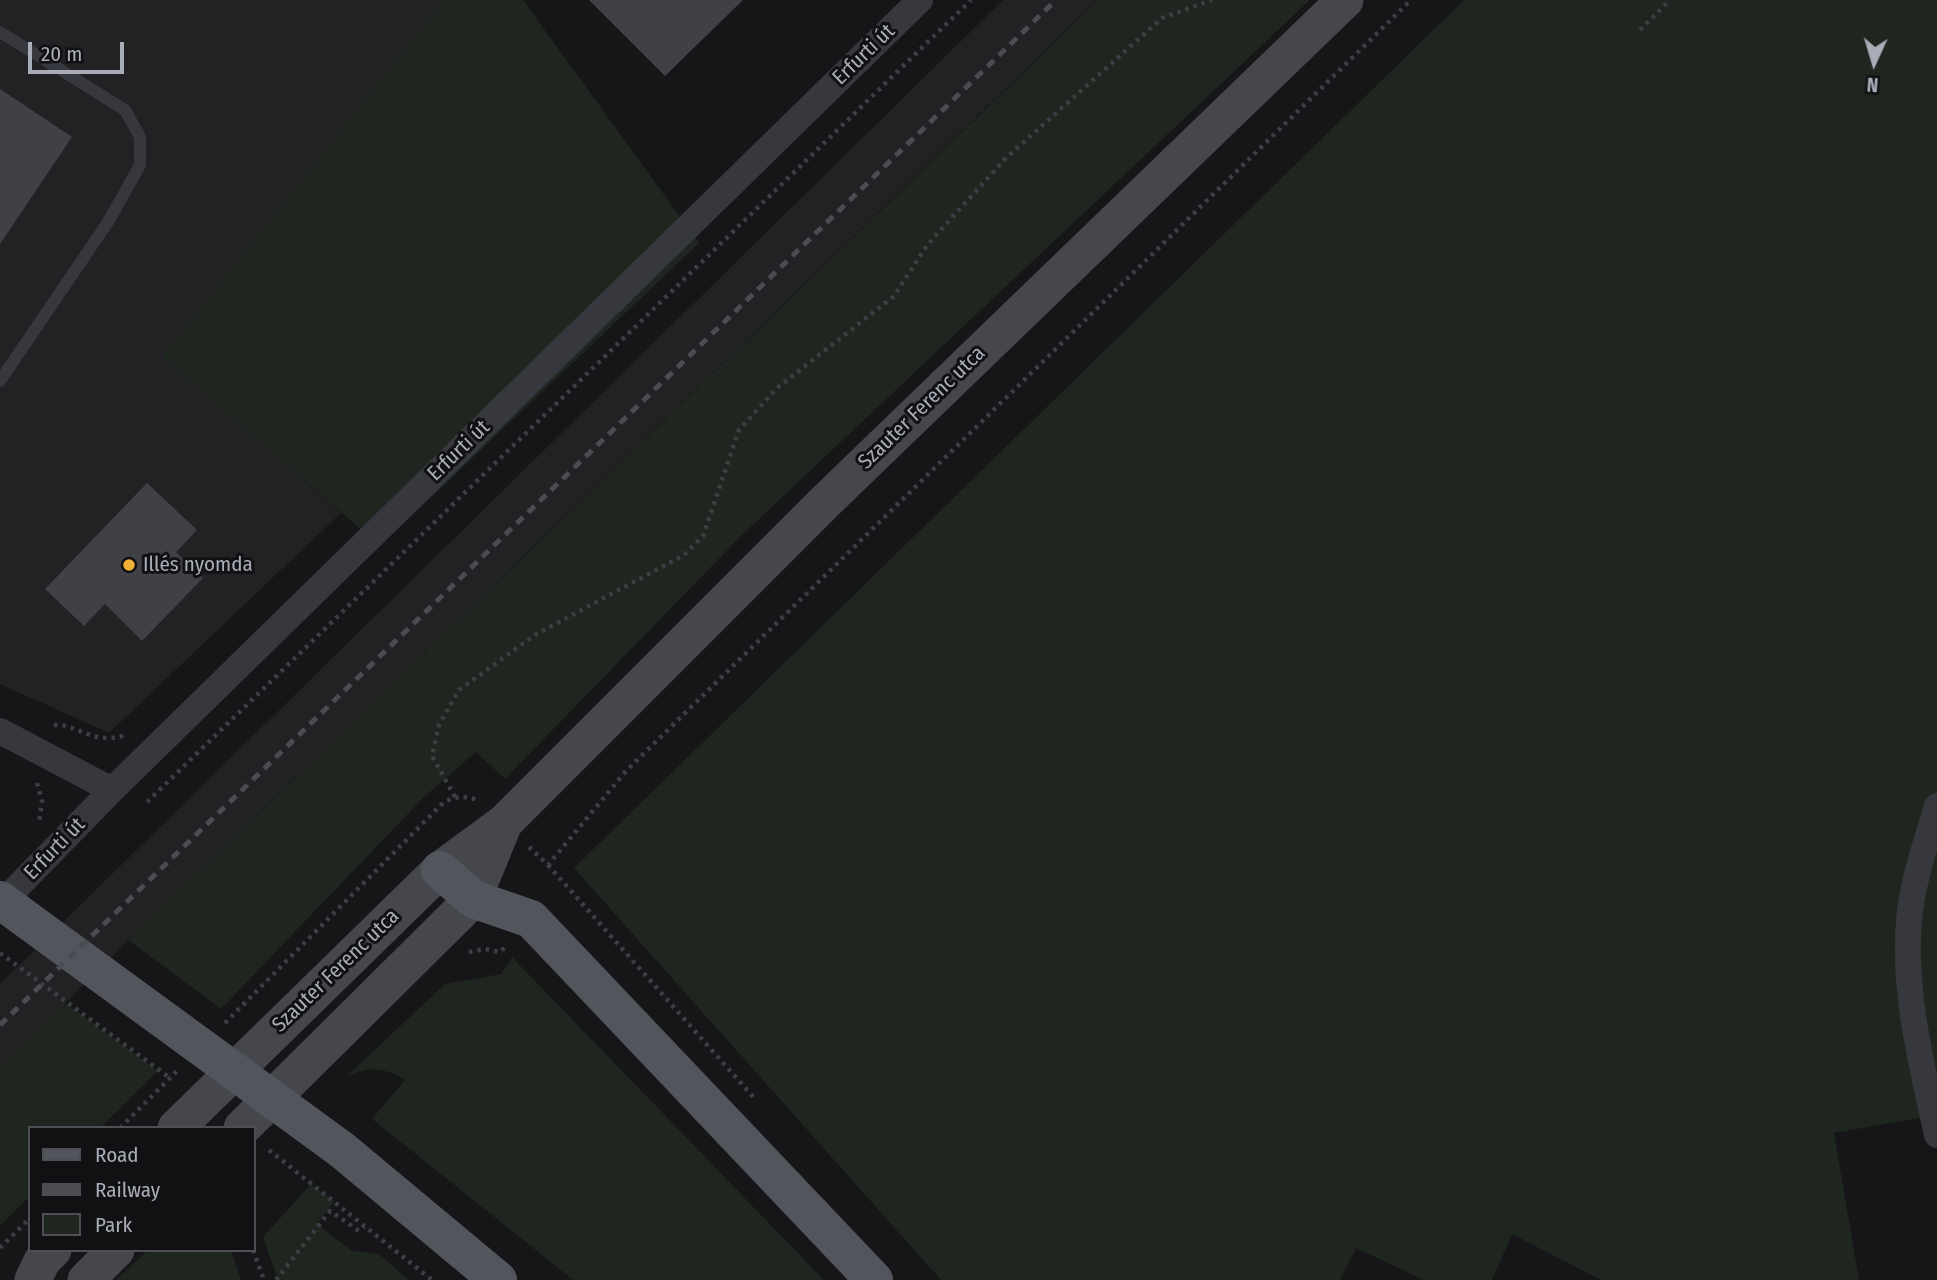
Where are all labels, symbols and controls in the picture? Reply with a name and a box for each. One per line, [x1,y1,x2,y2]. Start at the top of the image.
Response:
street label: Erfurti út [828,19,900,91]
scale bar [32,28,128,72]
north arrow [1839,28,1909,98]
text: 20 m [41,41,82,67]
text: N [1866,73,1879,96]
street label: Szauter Ferenc utca [853,341,991,475]
street label: Erfurti út [423,415,495,487]
place label: Illés nyomda [143,552,253,578]
marker: Illés nyomda [121,557,137,573]
street label: Erfurti út [19,813,91,885]
street label: Szauter Ferenc utca [267,904,405,1038]
legend [28,1126,256,1252]
text: Road [95,1142,139,1168]
text: Railway [95,1177,160,1203]
text: Park [95,1212,132,1238]

